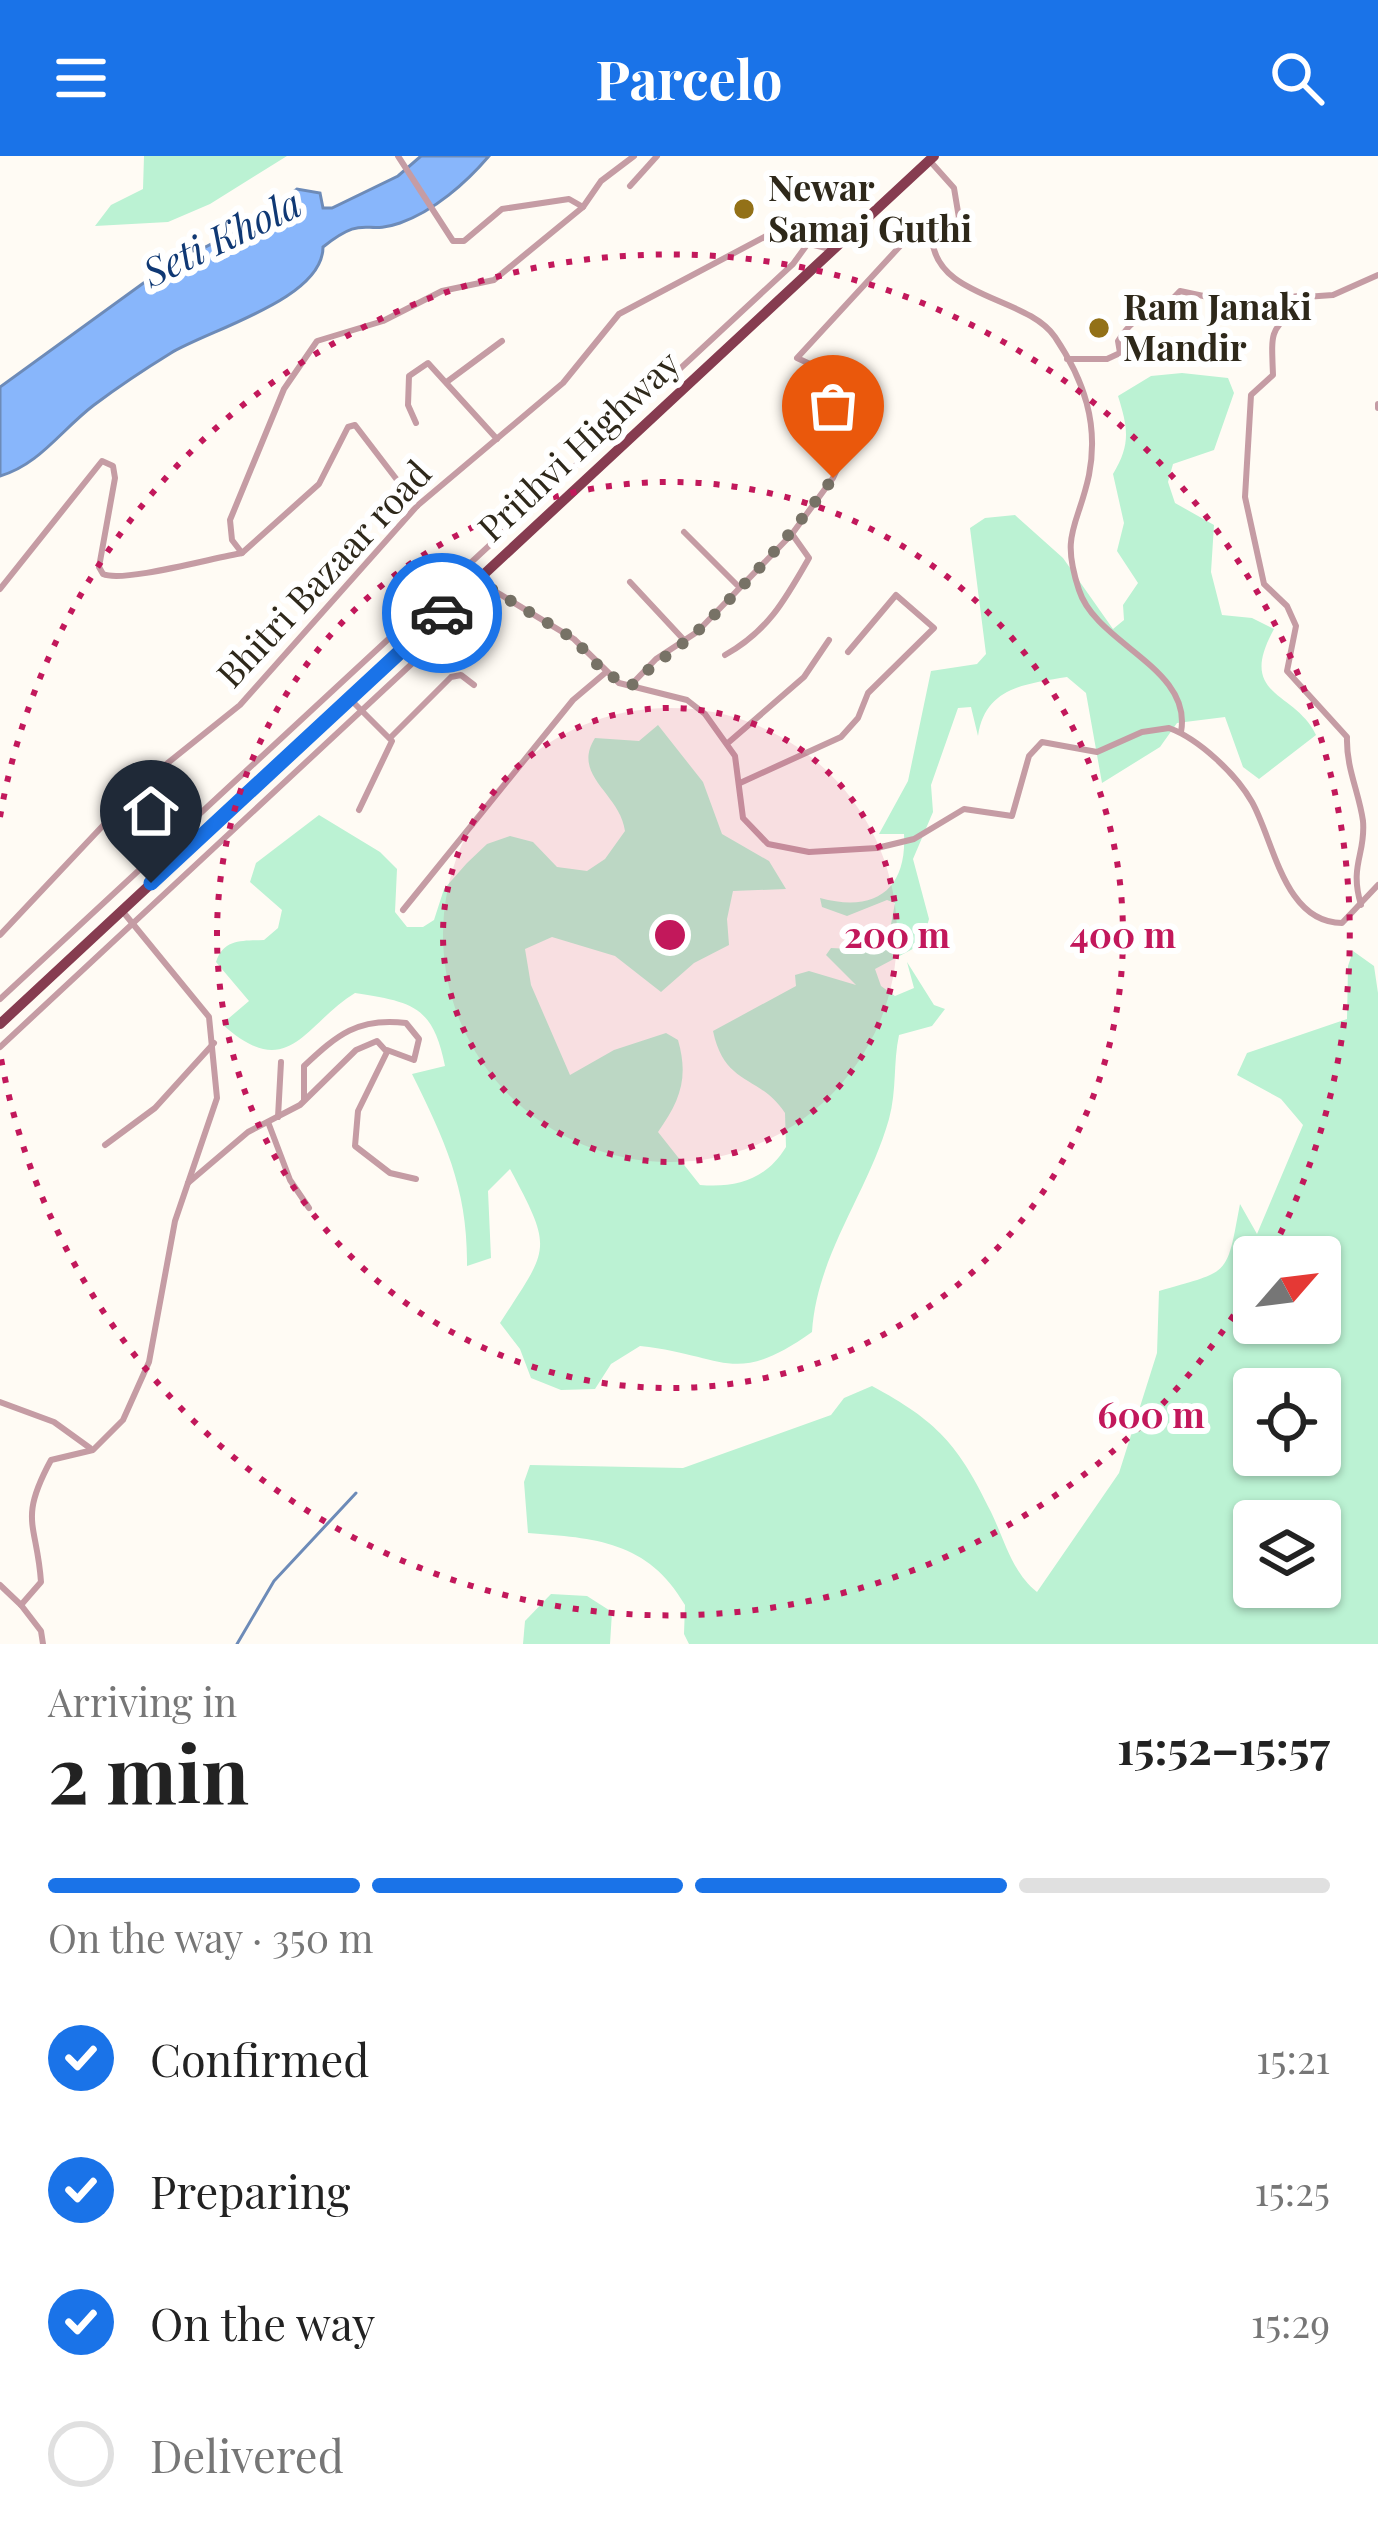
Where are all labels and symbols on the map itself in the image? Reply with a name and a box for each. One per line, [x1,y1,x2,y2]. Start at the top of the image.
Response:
place label: Newar Samaj Guthi [768,162,972,251]
water label: Seti Khola [132,175,309,297]
marker: Newar Samaj Guthi [731,196,757,222]
place label: Ram Janaki Mandir [1123,281,1312,370]
marker: Ram Janaki Mandir [1086,315,1112,341]
street label: Prithvi Highway [466,339,689,551]
pin [782,355,884,478]
street label: Bhitri Bazaar road [205,449,440,696]
courier [382,553,502,673]
pin [100,760,202,883]
text: 200 m [844,909,951,957]
text: 400 m [1070,909,1177,957]
centre of rings [649,914,691,956]
north arrow [1233,1236,1341,1344]
text: 600 m [1097,1389,1205,1437]

